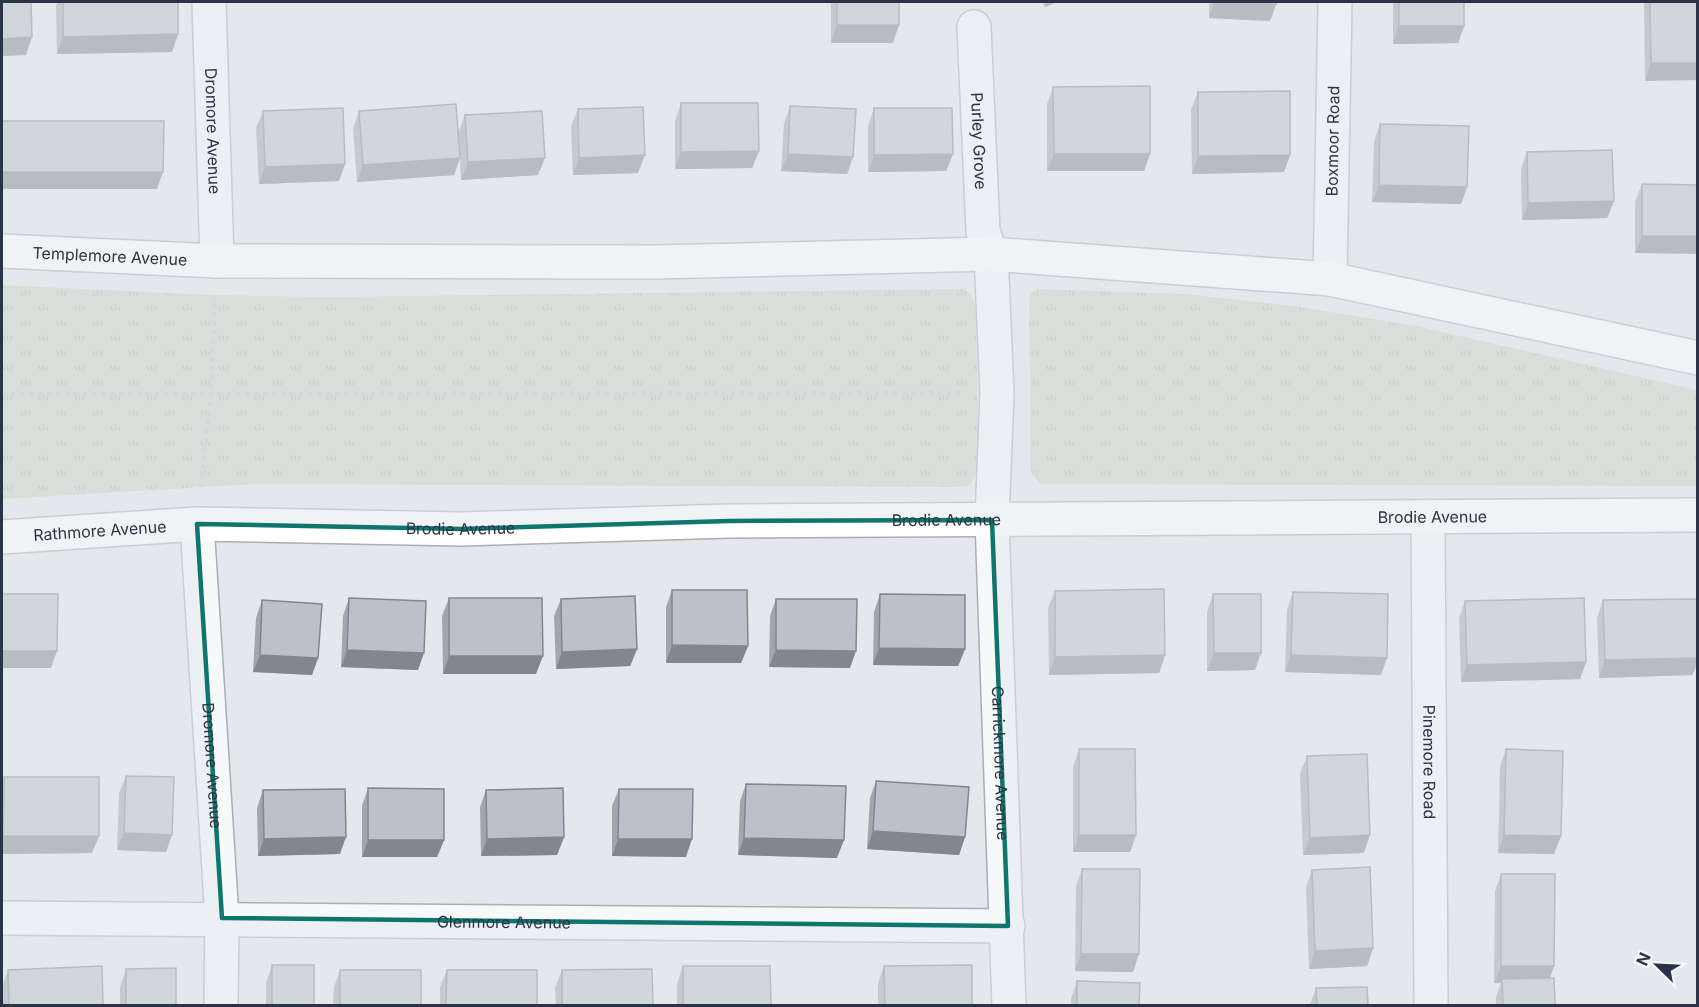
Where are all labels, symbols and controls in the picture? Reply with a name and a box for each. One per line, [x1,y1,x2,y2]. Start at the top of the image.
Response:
street label: Dromore Avenue [201,67,225,194]
street label: Boxmoor Road [1321,85,1343,197]
street label: Purley Grove [967,92,991,190]
street label: Templemore Avenue [32,242,188,270]
street label: Brodie Avenue [1378,506,1487,527]
street label: Brodie Avenue [892,509,1001,530]
street label: Rathmore Avenue [33,516,167,545]
street label: Brodie Avenue [406,517,516,539]
street label: Carrickmore Avenue [988,686,1013,841]
street label: Dromore Avenue [198,702,226,829]
street label: Pinemore Road [1419,705,1440,819]
street label: Glenmore Avenue [437,911,571,933]
north arrow [1627,935,1687,995]
text: N [1632,949,1655,969]

